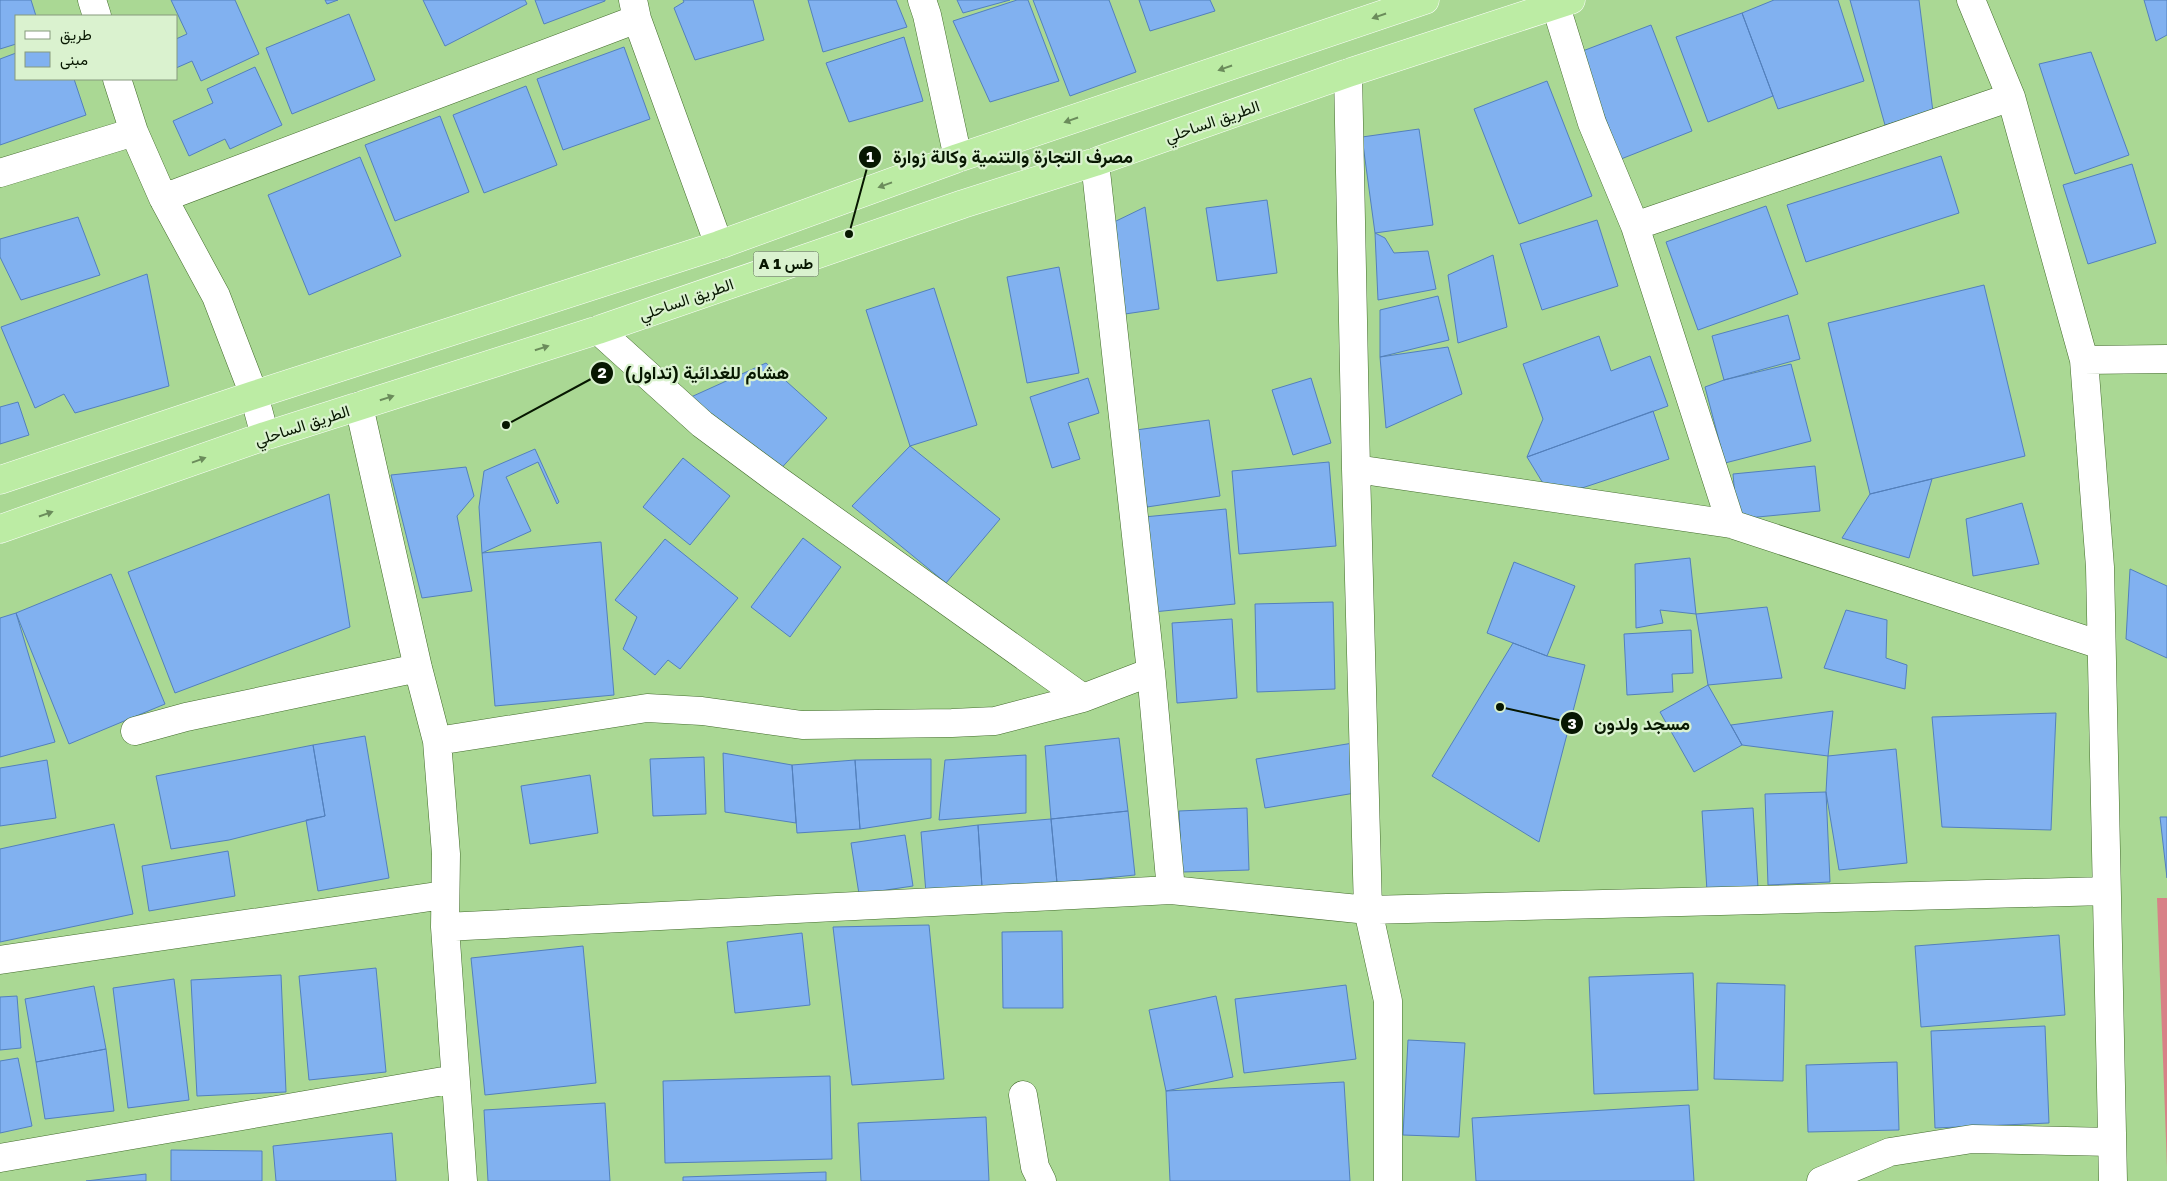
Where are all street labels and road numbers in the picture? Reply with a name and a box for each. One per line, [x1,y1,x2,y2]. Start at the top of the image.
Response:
street label: الطريق الساحلي [1162,95,1263,150]
road number: A 1 طس [754,252,818,276]
street label: الطريق الساحلي [636,273,737,328]
street label: الطريق الساحلي [252,400,353,454]

